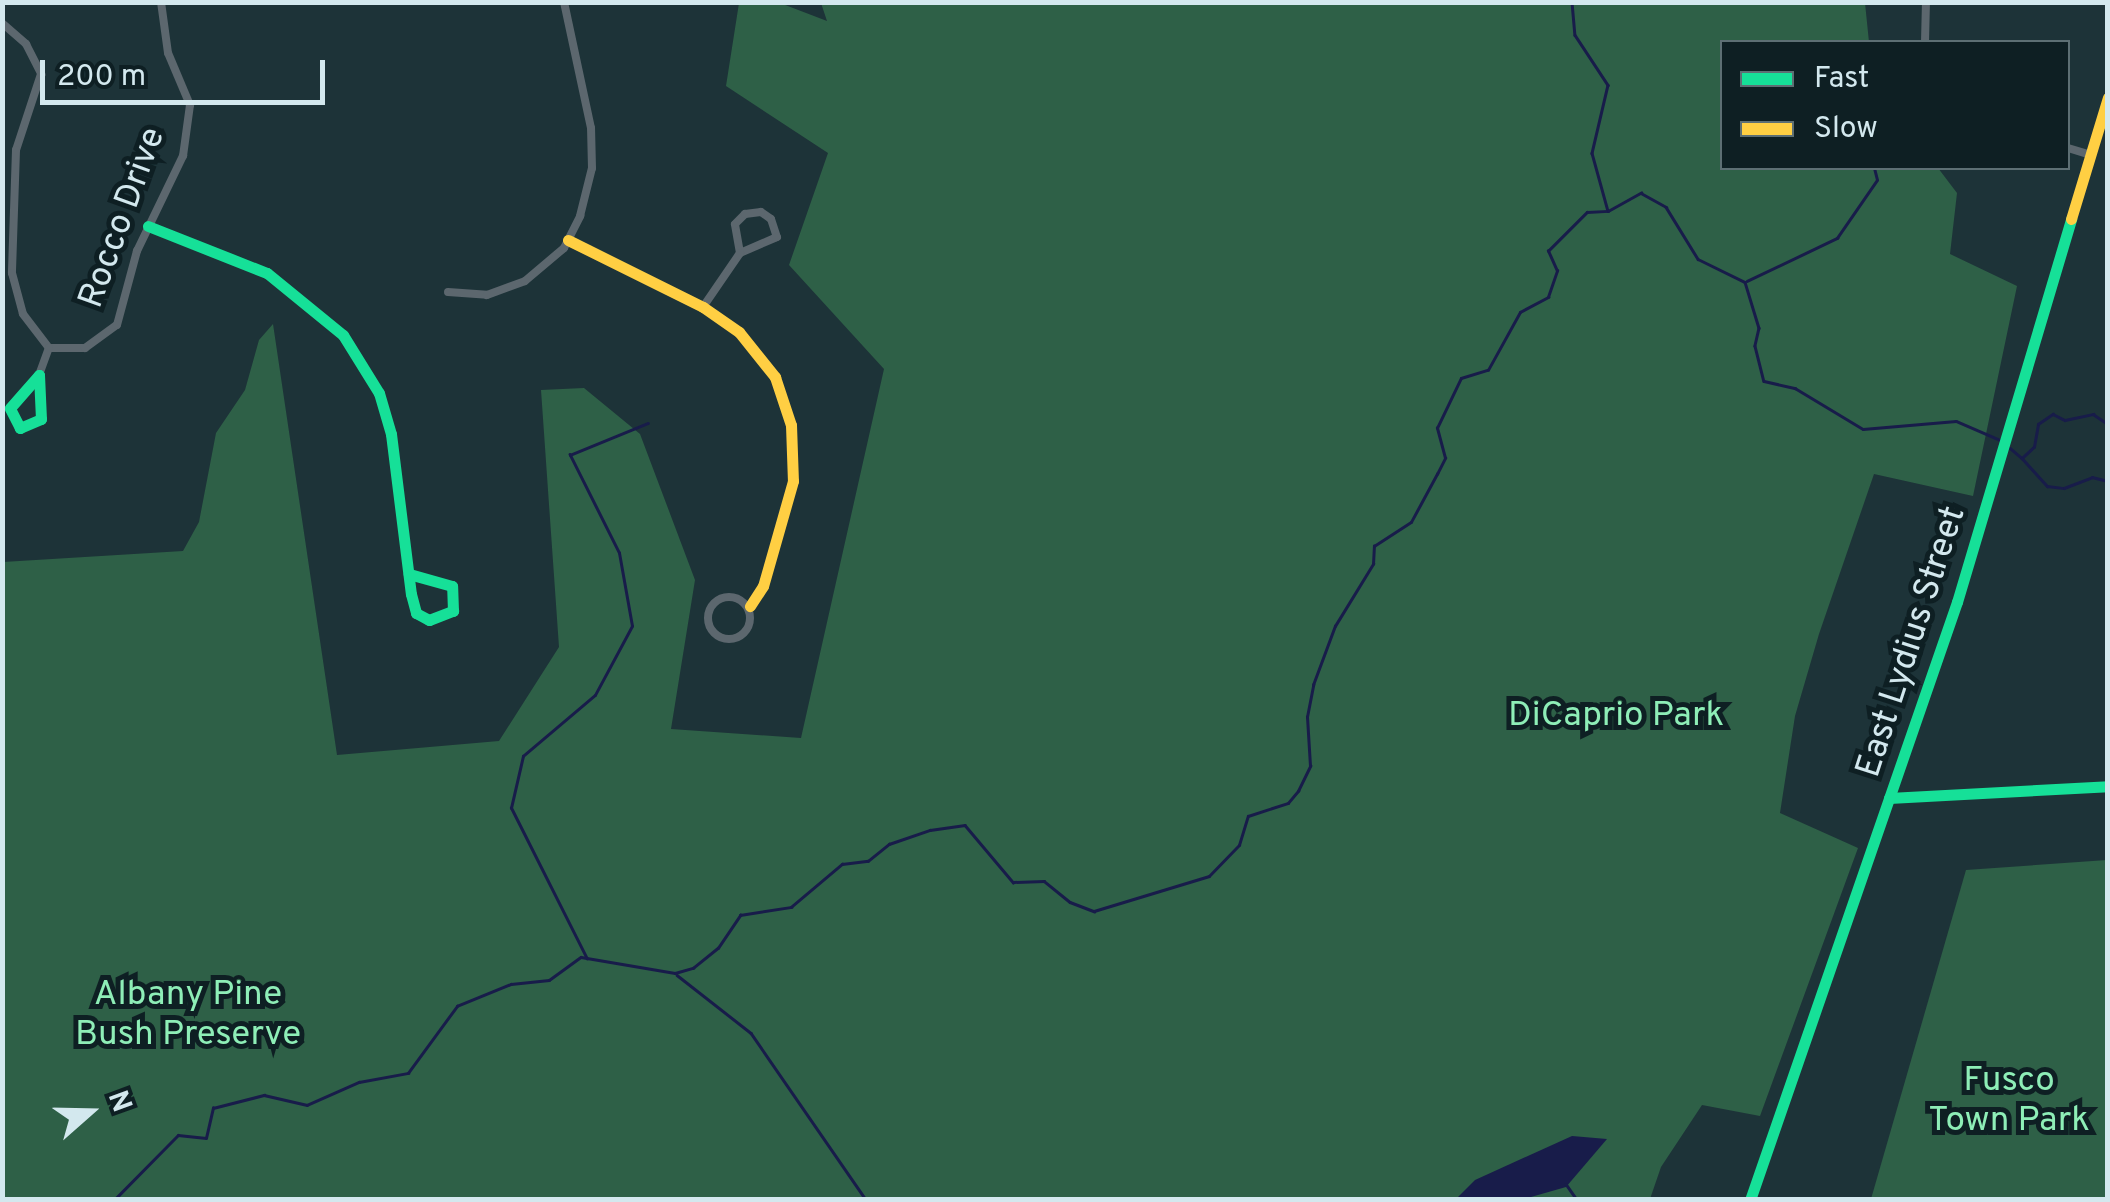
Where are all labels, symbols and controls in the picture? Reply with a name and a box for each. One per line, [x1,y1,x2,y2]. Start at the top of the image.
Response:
scale bar [45,40,330,102]
legend [1720,40,2070,170]
text: 200 m [57,59,146,96]
text: Fast [1814,61,1869,98]
text: Slow [1814,111,1878,148]
street label: Rocco Drive [71,122,175,314]
street label: East Lydius Street [1848,501,1976,783]
park label: DiCaprio Park [1508,695,1724,737]
park label: Albany Pine Bush Preserve [75,974,301,1056]
park label: Fusco Town Park [1928,1060,2090,1142]
north arrow [40,1062,140,1162]
text: N [98,1086,139,1117]

